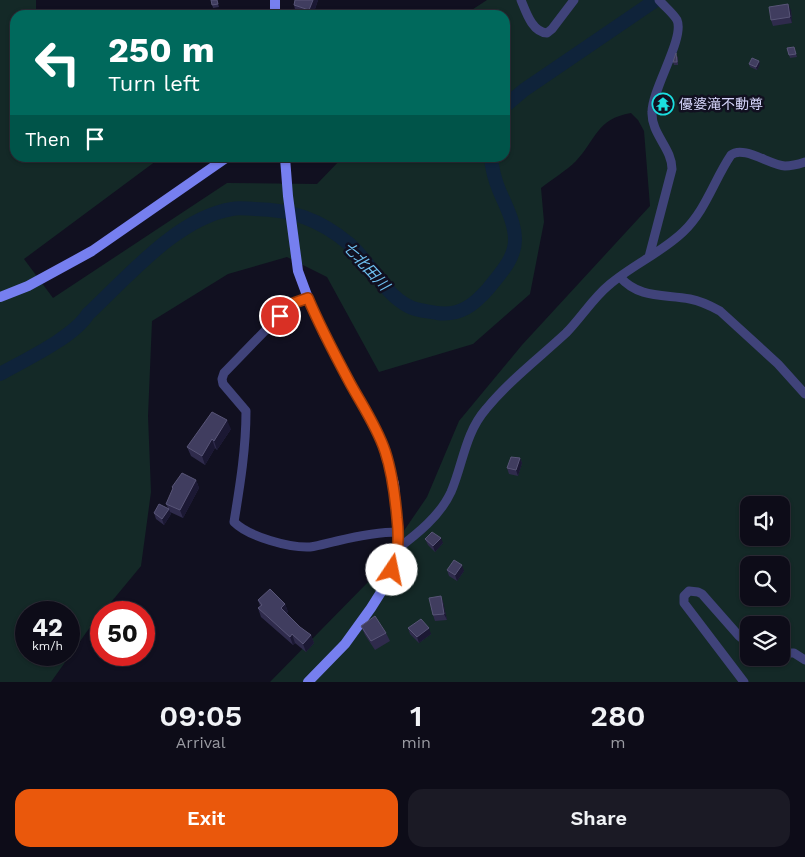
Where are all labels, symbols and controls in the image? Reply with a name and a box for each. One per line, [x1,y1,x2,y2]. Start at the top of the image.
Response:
text: 250 m [108,29,215,71]
icon: left [25,30,90,95]
text: Turn left [108,71,200,96]
temple icon: 優婆滝不動尊 [651,92,675,116]
place label: 優婆滝不動尊 [679,96,763,112]
icon: arrive [81,125,109,153]
text: Then [25,128,71,151]
water label: 七北田川 [339,238,394,296]
pin [259,295,301,337]
icon: arrive [266,302,294,330]
map controls [740,496,790,666]
button: sound [740,496,790,546]
position arrow [365,543,417,595]
button: search [740,556,790,606]
speed limit sign: 50 [90,601,155,666]
text: 42 [32,613,63,642]
button: layers [740,616,790,666]
text: km/h [32,639,63,653]
text: 09:05 [159,698,242,733]
text: 1 [410,698,422,733]
text: 280 [590,698,646,733]
text: Arrival [176,733,226,752]
text: min [402,733,431,752]
text: m [610,733,626,752]
button: Exit [15,789,398,847]
button: Share [408,789,790,847]

